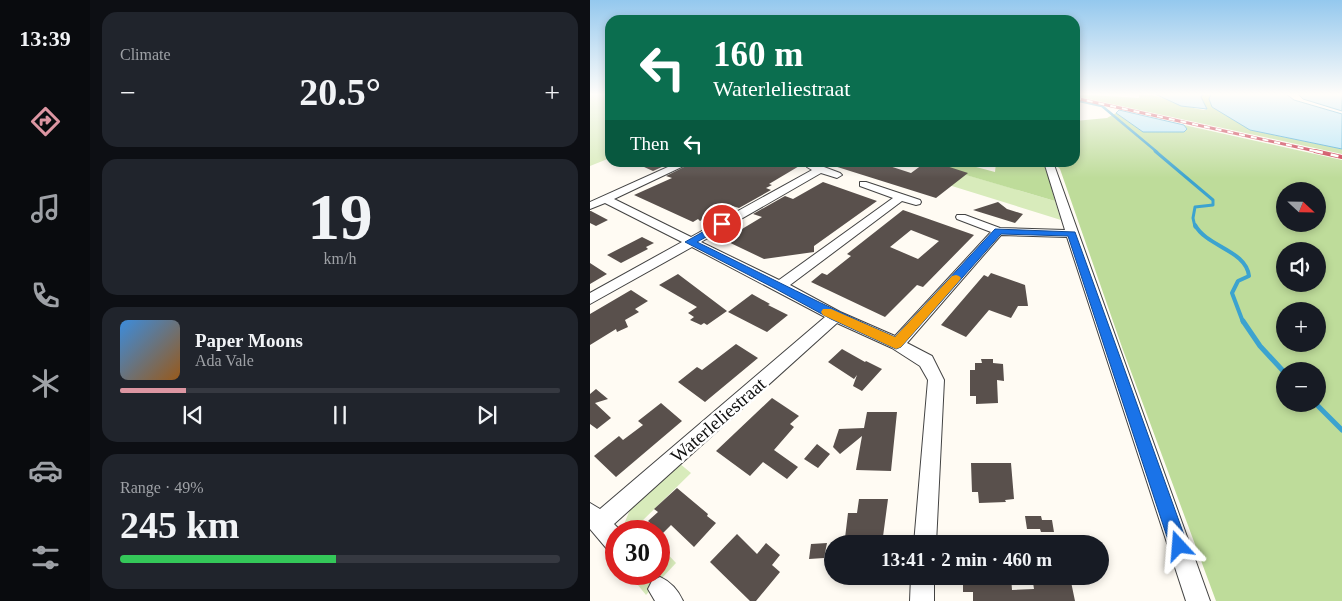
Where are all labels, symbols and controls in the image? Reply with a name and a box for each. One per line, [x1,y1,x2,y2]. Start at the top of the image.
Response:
text: 13:39 [19,26,71,51]
icon: left [630,35,695,100]
text: 160 m [713,35,803,74]
text: Climate [120,46,171,63]
text: 20.5° [299,71,381,113]
text: Waterleliestraat [713,76,850,101]
text: − [120,77,136,108]
text: + [544,77,560,108]
icon: directions [28,104,63,139]
icon: left [679,130,707,158]
text: Then [630,133,669,154]
text: 19 [308,181,373,253]
north arrow [1276,182,1326,232]
map controls [1276,182,1326,412]
icon: music [28,191,63,226]
pin [701,203,743,245]
icon: arrive [708,210,736,238]
button: sound [1276,242,1326,292]
text: km/h [324,250,356,267]
icon: phone [28,278,63,313]
button: + [1276,302,1326,352]
text: Paper Moons [195,330,303,351]
text: Ada Vale [195,352,254,369]
button: − [1276,362,1326,412]
icon: climate [28,366,63,401]
street label: Waterleliestraat [666,373,770,467]
icon: previous [179,401,207,429]
icon: pause [326,401,354,429]
icon: next [473,401,501,429]
icon: car [28,453,63,488]
text: Range · 49% [120,479,204,496]
text: 245 km [120,504,239,546]
position arrow [1152,519,1204,571]
speed limit sign: 30 [605,520,670,585]
icon: filters [28,540,63,575]
text: 13:41 · 2 min · 460 m [881,549,1052,570]

